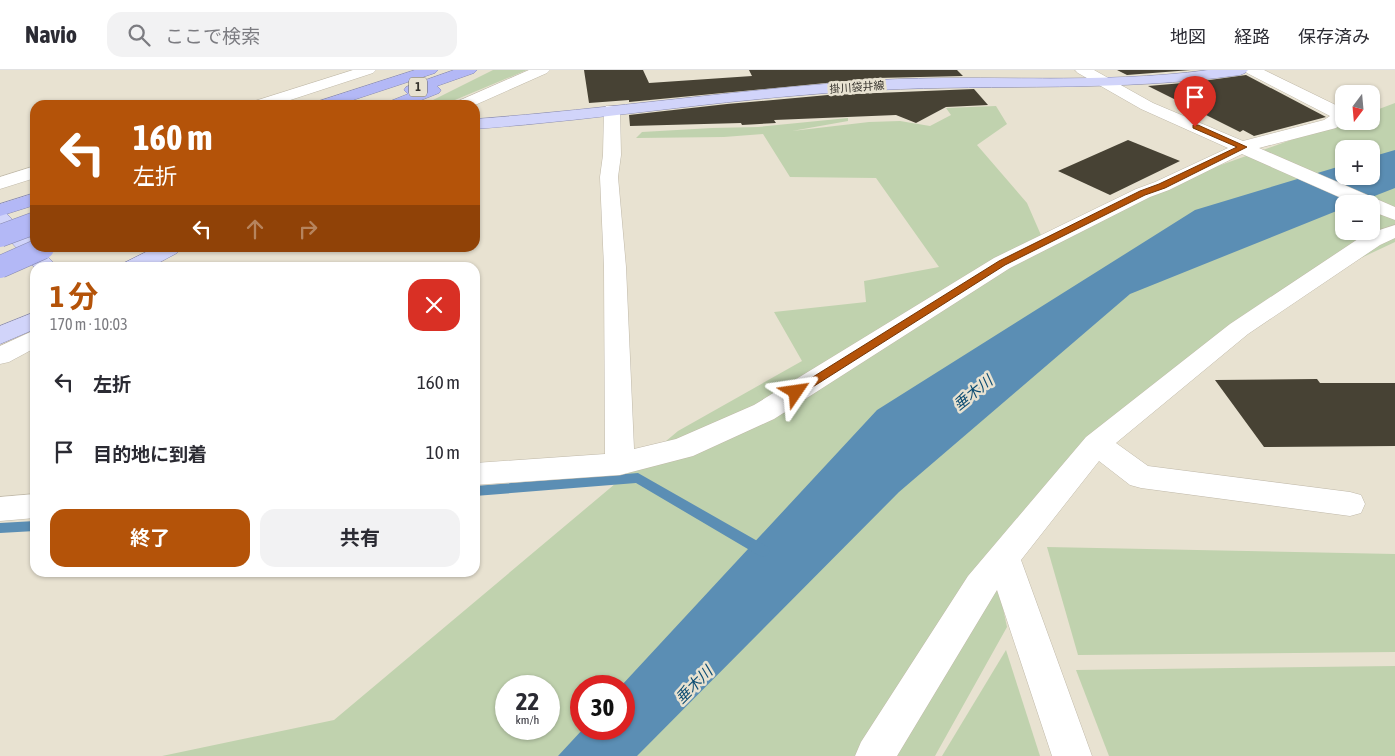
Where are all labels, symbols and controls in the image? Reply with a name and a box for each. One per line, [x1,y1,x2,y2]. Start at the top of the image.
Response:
search box [107,12,457,57]
text: Navio [25,21,77,48]
icon: search [125,21,153,49]
text: ここで検索 [165,25,260,47]
text: 地図 [1170,26,1206,47]
text: 経路 [1234,26,1270,47]
text: 保存済み [1298,26,1370,47]
pin [1174,76,1216,127]
road number: 1 [409,78,427,96]
street label: 掛川袋井線 [829,79,885,95]
icon: arrive [1181,83,1209,111]
north arrow [1335,85,1380,130]
map controls [1335,85,1380,240]
text: 160 m [133,117,212,157]
icon: left [50,120,115,185]
button: + [1335,140,1380,185]
text: 左折 [133,163,177,189]
button: − [1335,195,1380,240]
icon: left [188,215,216,243]
icon: ahead [241,215,269,243]
icon: right [294,215,322,243]
text: 1 分 [50,279,98,313]
button: close [408,279,460,331]
text: 170 m · 10:03 [50,315,128,333]
position arrow [769,365,821,417]
icon: left [50,368,78,396]
text: 160 m [417,371,460,393]
water label: 垂木川 [950,371,997,413]
text: 左折 [93,373,131,395]
icon: arrive [50,438,78,466]
text: 10 m [426,441,460,463]
text: 目的地に到着 [93,443,207,465]
button: 終了 [50,509,250,567]
button: 共有 [260,509,460,567]
water label: 垂木川 [672,661,717,707]
speed limit sign: 30 [570,675,635,740]
text: 22 [516,687,539,715]
text: km/h [516,713,539,727]

